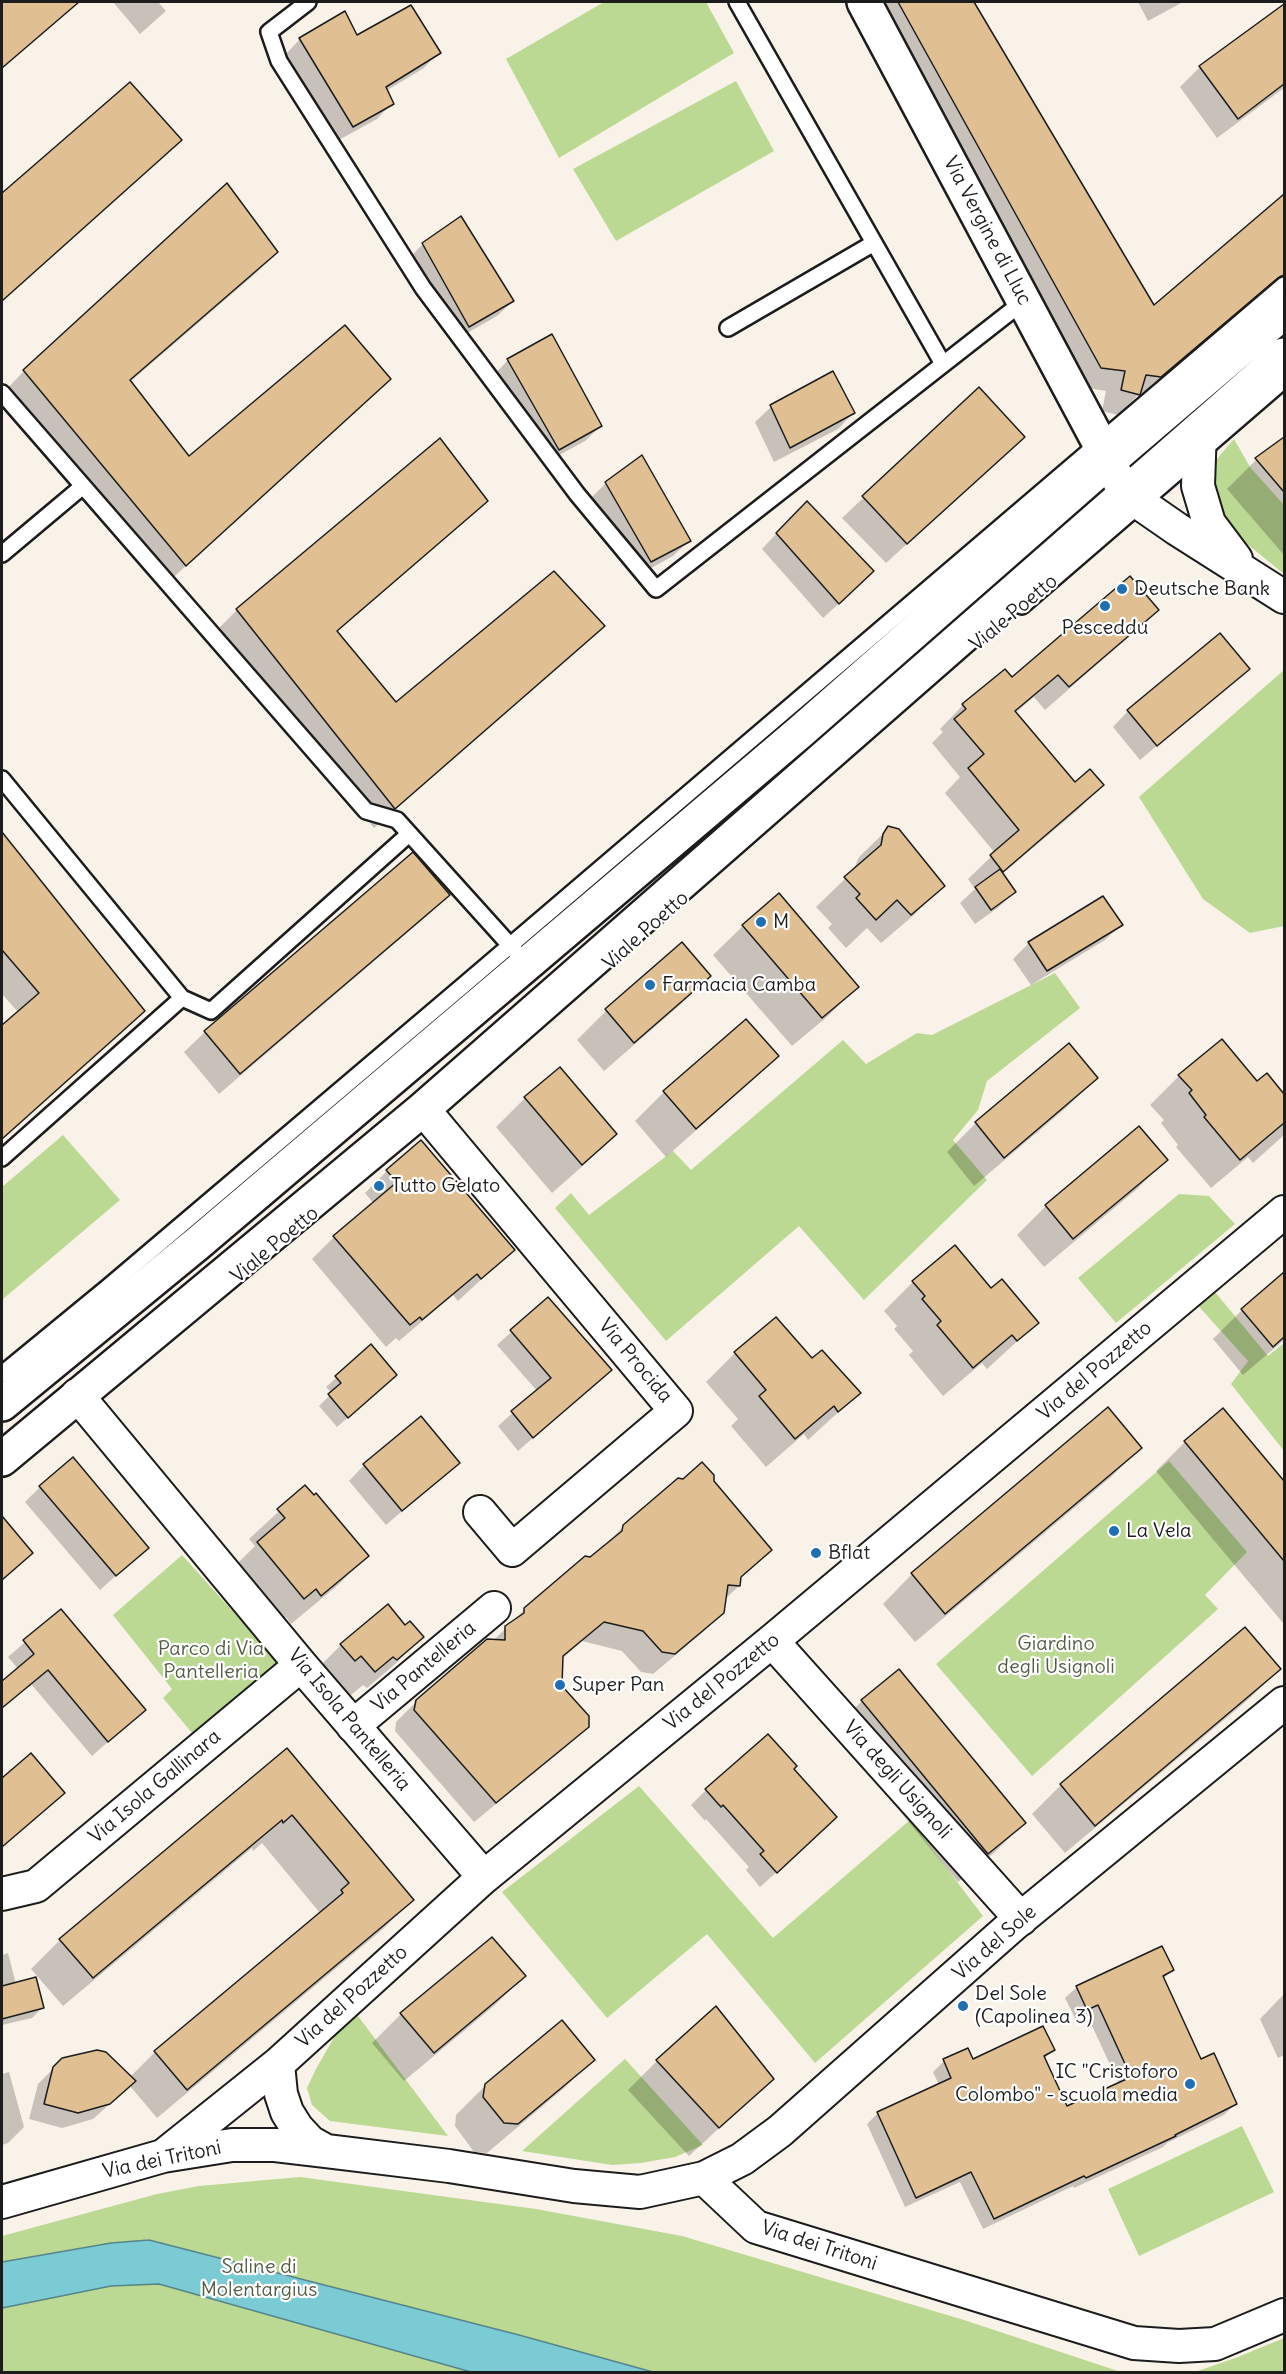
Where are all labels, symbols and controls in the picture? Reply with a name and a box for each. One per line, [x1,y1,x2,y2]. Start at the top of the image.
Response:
street label: Via Vergine di Lluc [938,153,1036,309]
street label: Viale Poetto [965,569,1063,657]
place label: Deutsche Bank [1134,577,1270,601]
marker: Deutsche Bank [1115,582,1129,596]
marker: Pesceddu [1098,599,1112,613]
place label: Pesceddu [1062,616,1148,640]
street label: Viale Poetto [598,886,694,976]
place label: M [773,910,789,934]
marker: M [754,915,768,929]
place label: Farmacia Camba [662,973,816,997]
marker: Farmacia Camba [643,978,657,992]
place label: Tutto Gelato [391,1174,500,1198]
marker: Tutto Gelato [372,1179,386,1193]
street label: Viale Poetto [226,1201,324,1289]
street label: Via Procida [593,1314,677,1408]
street label: Via del Pozzetto [1033,1316,1157,1426]
place label: La Vela [1126,1519,1191,1543]
marker: La Vela [1107,1524,1121,1538]
place label: Bflat [828,1541,870,1565]
marker: Bflat [809,1546,823,1560]
street label: Via Pantelleria [367,1616,481,1718]
street label: Via del Pozzetto [659,1628,785,1736]
park label: Giardino degli Usignoli [997,1632,1115,1679]
park label: Parco di Via Pantelleria [158,1637,264,1684]
street label: Via Isola Pantelleria [282,1644,416,1796]
place label: Super Pan [572,1673,664,1697]
marker: Super Pan [553,1678,567,1692]
street label: Via degli Usignoli [838,1716,956,1844]
street label: Via Isola Gallinara [84,1725,226,1849]
street label: Via del Sole [948,1900,1042,1986]
street label: Via del Pozzetto [291,1941,413,2053]
place label: Del Sole (Capolinea 3) [975,1982,1093,2029]
marker: Del Sole (Capolinea 3) [956,1999,970,2013]
place label: IC "Cristoforo Colombo" - scuola media [955,2060,1178,2107]
marker: IC "Cristoforo Colombo" - scuola media [1183,2077,1197,2091]
street label: Via dei Tritoni [101,2136,223,2184]
street label: Via dei Tritoni [758,2216,880,2276]
park label: Saline di Molentargius [201,2255,317,2302]

